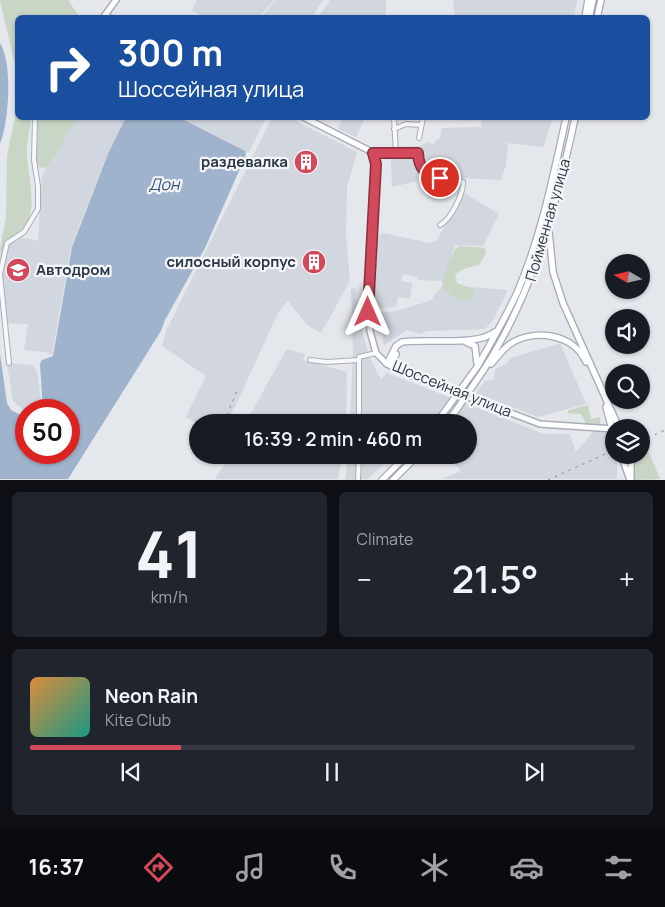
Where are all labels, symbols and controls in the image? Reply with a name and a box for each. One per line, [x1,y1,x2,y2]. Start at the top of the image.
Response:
text: 300 m [118,29,223,77]
icon: right [35,35,100,100]
text: Шоссейная улица [118,74,304,104]
building icon: раздевалка [293,149,319,175]
place label: раздевалка [201,151,288,172]
street label: Пойменная улица [520,156,575,284]
pin [419,157,461,199]
icon: arrive [426,164,454,192]
water label: Дон [149,173,181,195]
building icon: силосный корпус [301,249,327,275]
place label: силосный корпус [166,251,296,272]
north arrow [605,254,650,299]
map controls [605,254,650,464]
school or university icon: Автодром [5,257,31,283]
place label: Автодром [36,259,110,280]
position arrow [341,285,393,337]
button: sound [605,309,650,354]
street label: Шоссейная улица [389,355,515,422]
button: search [605,364,650,409]
speed limit sign: 50 [15,399,80,464]
button: layers [605,419,650,464]
text: 16:39 · 2 min · 460 m [244,426,422,452]
text: 41 [135,509,203,598]
text: Climate [357,528,413,550]
text: 21.5° [452,552,539,604]
text: − [357,560,372,598]
text: + [619,560,635,598]
text: km/h [151,586,188,608]
text: Neon Rain [105,683,198,709]
text: Kite Club [105,709,171,731]
icon: previous [117,758,145,786]
icon: pause [318,758,346,786]
icon: next [520,758,548,786]
icon: directions [141,850,176,885]
icon: music [233,850,268,885]
icon: phone [325,850,360,885]
icon: climate [417,850,452,885]
icon: car [509,850,544,885]
icon: filters [601,850,636,885]
text: 16:37 [29,852,84,882]

